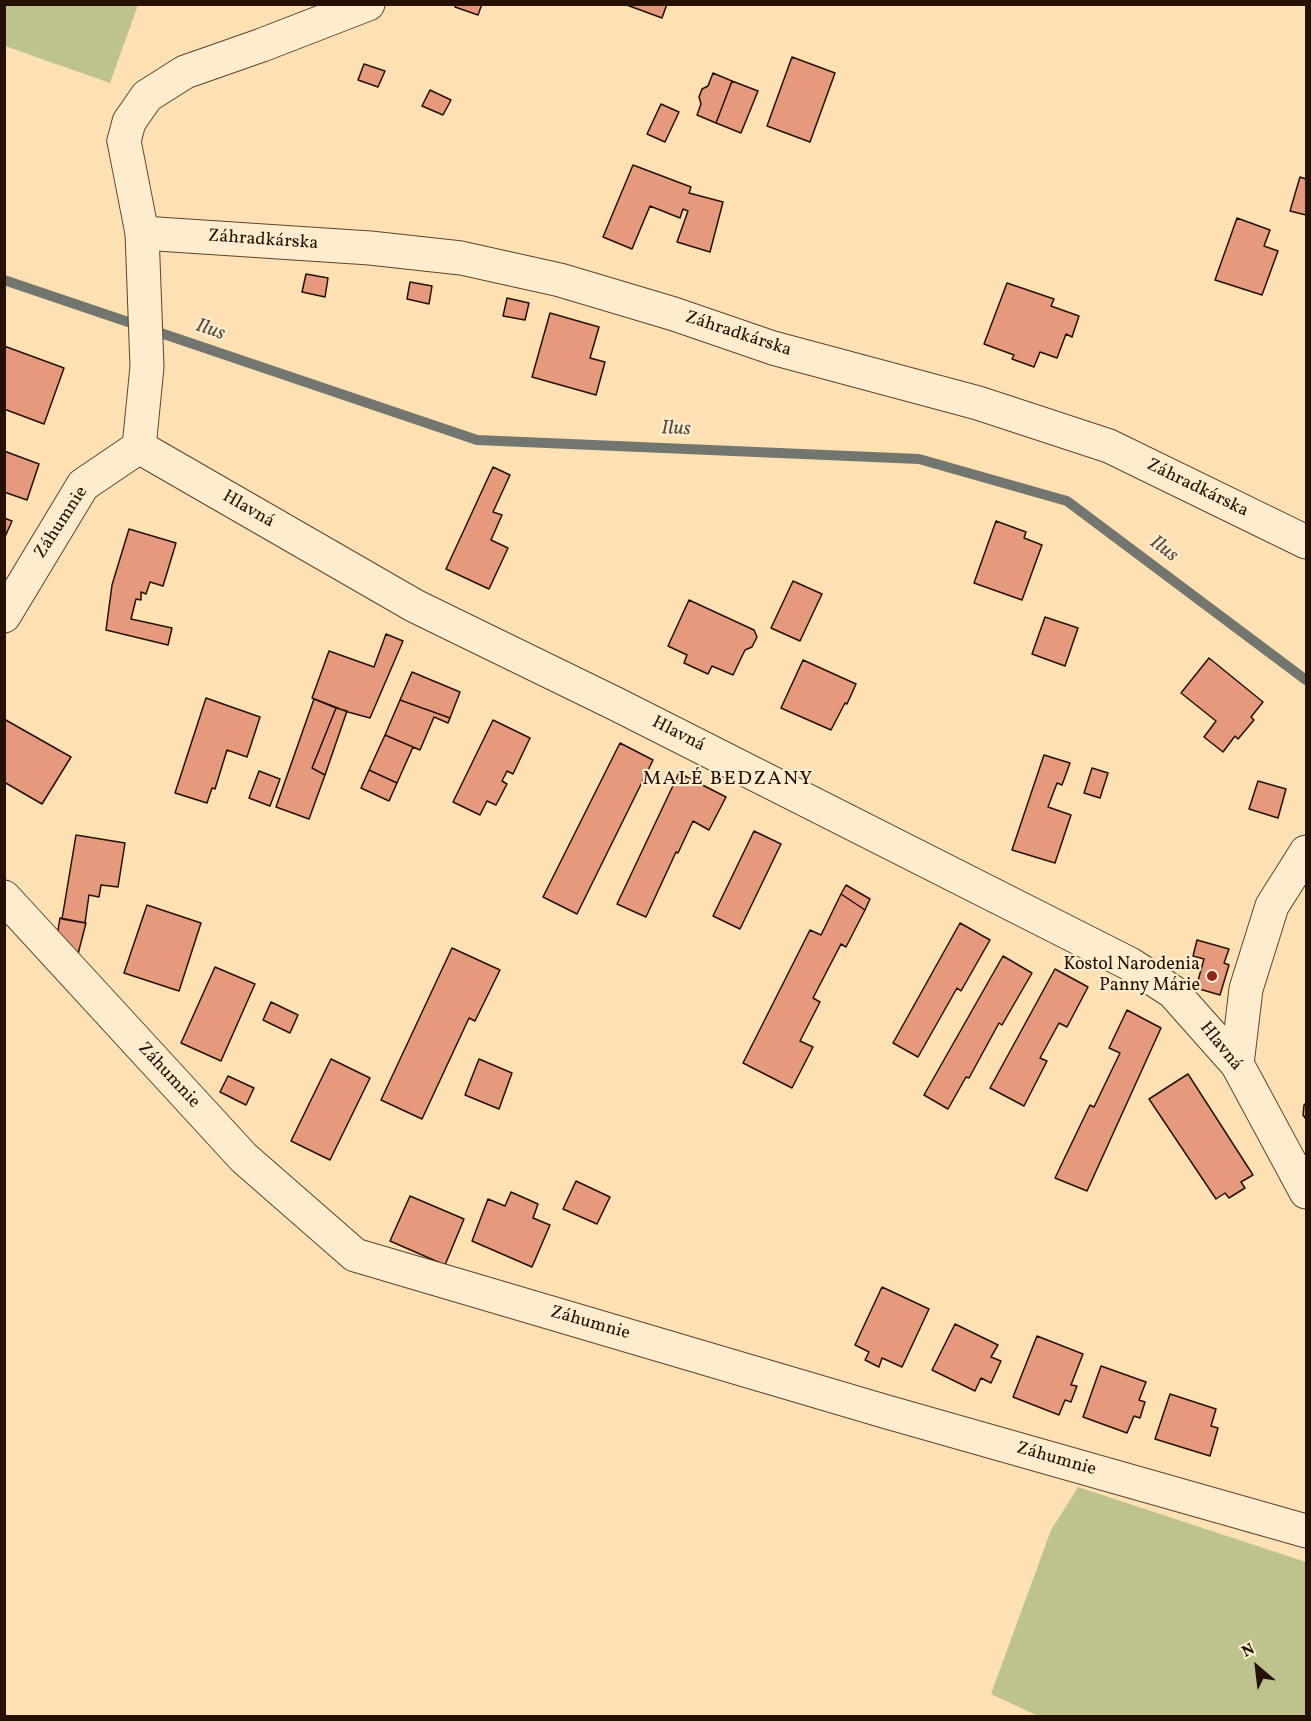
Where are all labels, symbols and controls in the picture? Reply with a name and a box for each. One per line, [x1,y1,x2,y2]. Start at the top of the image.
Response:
street label: Záhradkárska [207,226,319,256]
street label: Záhradkárska [682,308,794,362]
water label: Ilus [192,315,228,347]
water label: Ilus [661,417,691,443]
street label: Záhradkárska [1143,455,1251,523]
street label: Záhumnie [31,483,93,563]
street label: Hlavná [218,487,278,533]
water label: Ilus [1144,531,1182,569]
street label: Hlavná [648,713,708,757]
district label: MALÉ BEDZANY [642,768,814,792]
place label: Kostol Narodenia Panny Márie [1063,955,1200,998]
marker: Kostol Narodenia Panny Márie [1205,969,1219,983]
street label: Hlavná [1194,1018,1246,1076]
street label: Záhumnie [132,1039,204,1113]
street label: Záhumnie [548,1302,632,1346]
street label: Záhumnie [1014,1438,1098,1482]
north arrow [1227,1637,1287,1697]
text: N [1238,1639,1259,1664]

